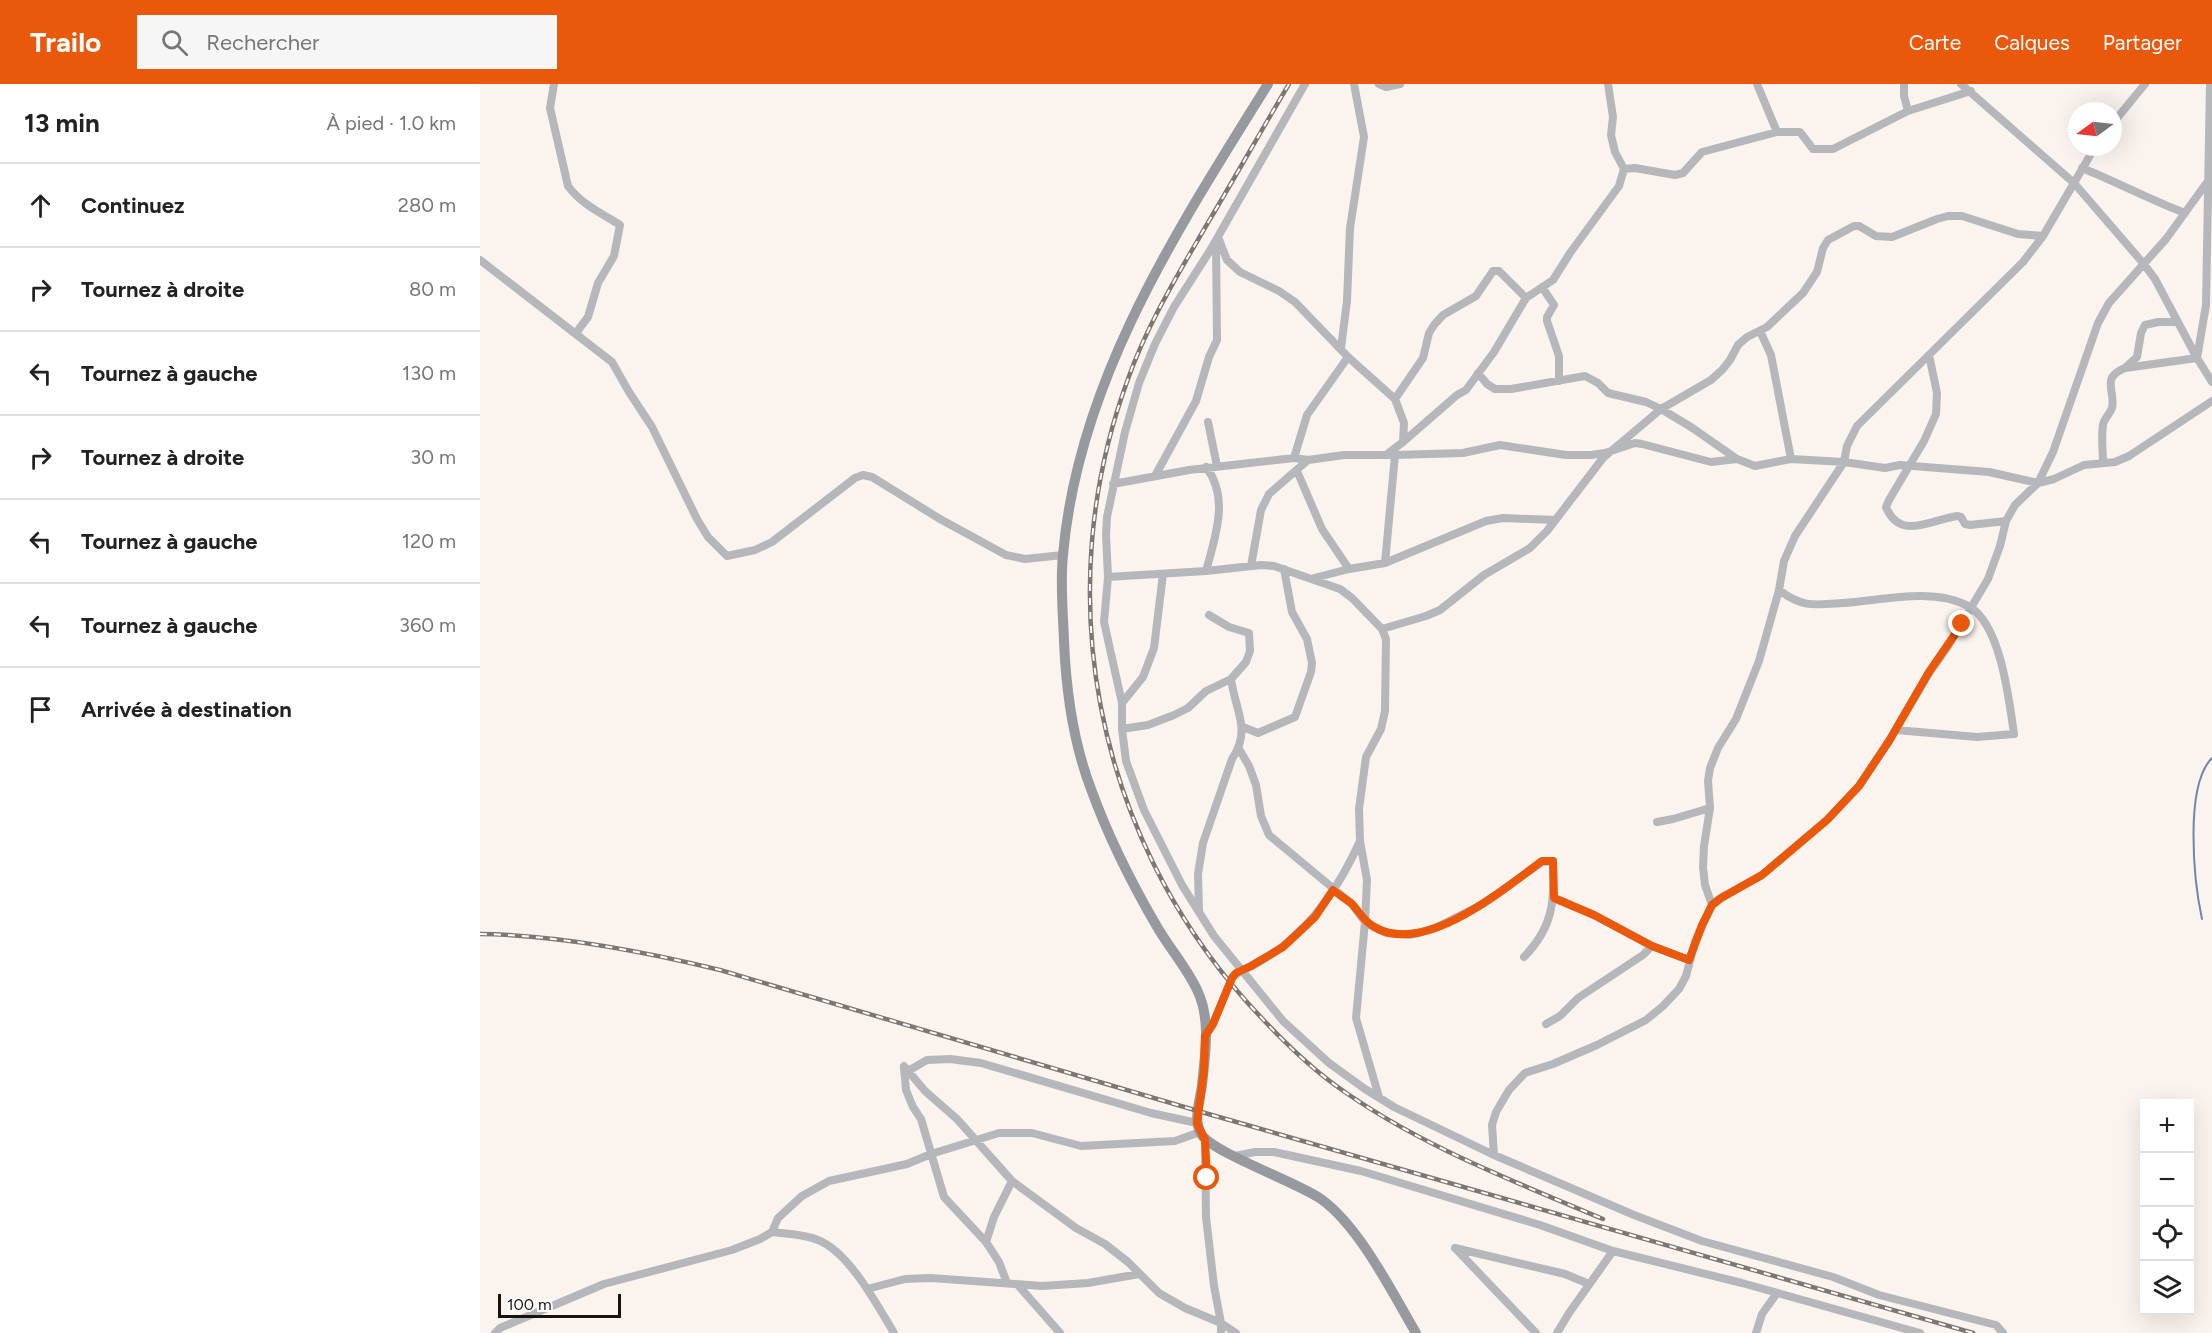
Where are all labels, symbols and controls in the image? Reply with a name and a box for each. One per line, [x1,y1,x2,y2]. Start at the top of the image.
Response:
search box [137,15,557,69]
text: Trailo [30,25,101,59]
icon: search [158,26,191,59]
text: Rechercher [206,29,319,56]
text: Carte [1909,30,1961,55]
text: Calques [1994,30,2070,55]
text: Partager [2103,30,2182,55]
north arrow [2068,102,2122,156]
text: 13 min [24,107,100,139]
text: À pied · 1.0 km [327,111,456,135]
icon: ahead [24,189,57,222]
text: Continuez [81,192,185,219]
text: 280 m [398,193,456,217]
icon: right [24,273,57,306]
text: Tournez à droite [81,276,244,303]
text: 80 m [409,277,456,301]
icon: left [24,357,57,390]
text: Tournez à gauche [81,360,257,387]
text: 130 m [402,361,456,385]
icon: right [24,441,57,474]
text: Tournez à droite [81,444,244,471]
text: 30 m [410,445,456,469]
icon: left [24,525,57,558]
text: Tournez à gauche [81,528,257,555]
text: 120 m [402,529,456,553]
icon: left [24,609,57,642]
route end [1948,610,1974,636]
text: Tournez à gauche [81,612,257,639]
text: 360 m [399,613,456,637]
icon: arrive [24,693,57,726]
text: Arrivée à destination [81,696,292,723]
map controls [2140,1099,2194,1315]
button: + [2140,1099,2194,1153]
button: − [2140,1153,2194,1207]
route start [1193,1164,1219,1190]
button: locate [2140,1207,2194,1261]
button: layers [2140,1261,2194,1315]
scale bar [498,1291,621,1318]
text: 100 m [507,1295,552,1314]

